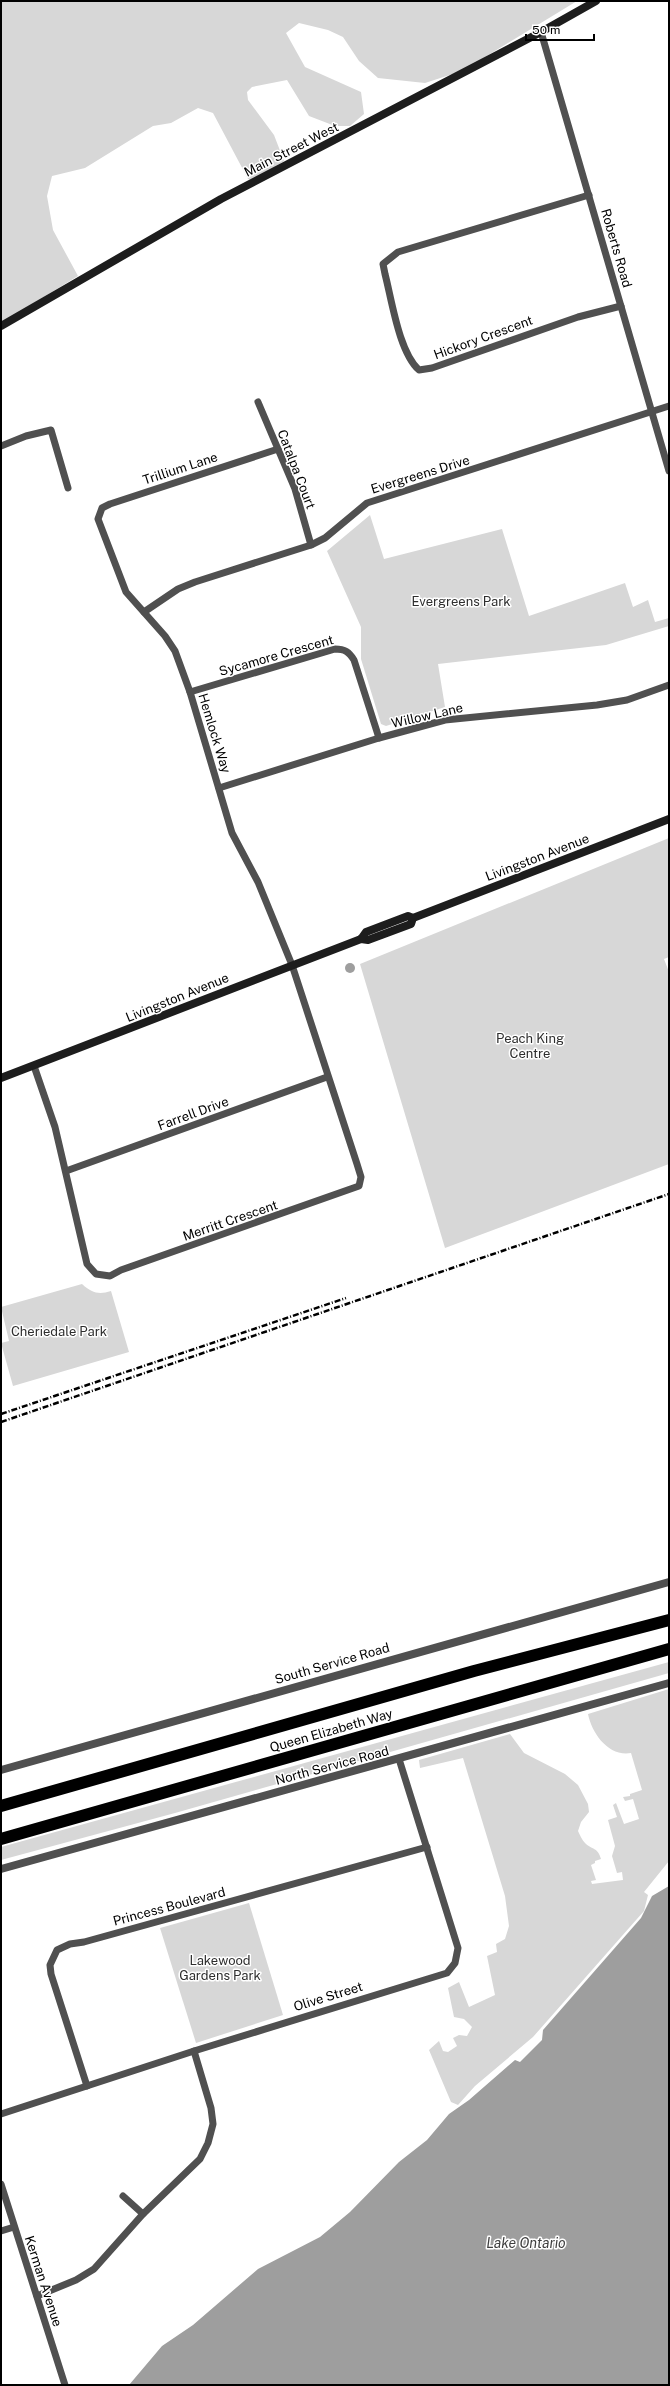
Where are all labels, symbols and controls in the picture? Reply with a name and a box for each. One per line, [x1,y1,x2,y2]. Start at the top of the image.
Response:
scale bar [526,16,594,42]
text: 50 m [532,23,560,37]
street label: Main Street West [241,119,341,180]
street label: Roberts Road [598,207,635,289]
street label: Hickory Crescent [432,313,535,362]
street label: Catalpa Court [275,427,319,511]
street label: Trillium Lane [141,449,220,488]
street label: Evergreens Drive [369,452,471,497]
park label: Evergreens Park [411,594,511,609]
street label: Sycamore Crescent [217,632,335,679]
street label: Hemlock Way [195,692,234,775]
street label: Willow Lane [390,700,464,731]
street label: Livingston Avenue [483,831,591,884]
street label: Livingston Avenue [123,970,231,1025]
park label: Peach King Centre [496,1031,564,1061]
street label: Farrell Drive [156,1094,231,1133]
street label: Merritt Crescent [181,1197,280,1244]
park label: Cheriedale Park [11,1324,107,1339]
street label: South Service Road [273,1640,391,1687]
street label: Queen Elizabeth Way [268,1706,394,1755]
street label: North Service Road [274,1743,391,1788]
street label: Princess Boulevard [111,1884,227,1929]
park label: Lakewood Gardens Park [179,1953,261,1983]
street label: Olive Street [292,1979,364,2014]
street label: Kerman Avenue [22,2234,65,2328]
water label: Lake Ontario [486,2235,566,2251]

